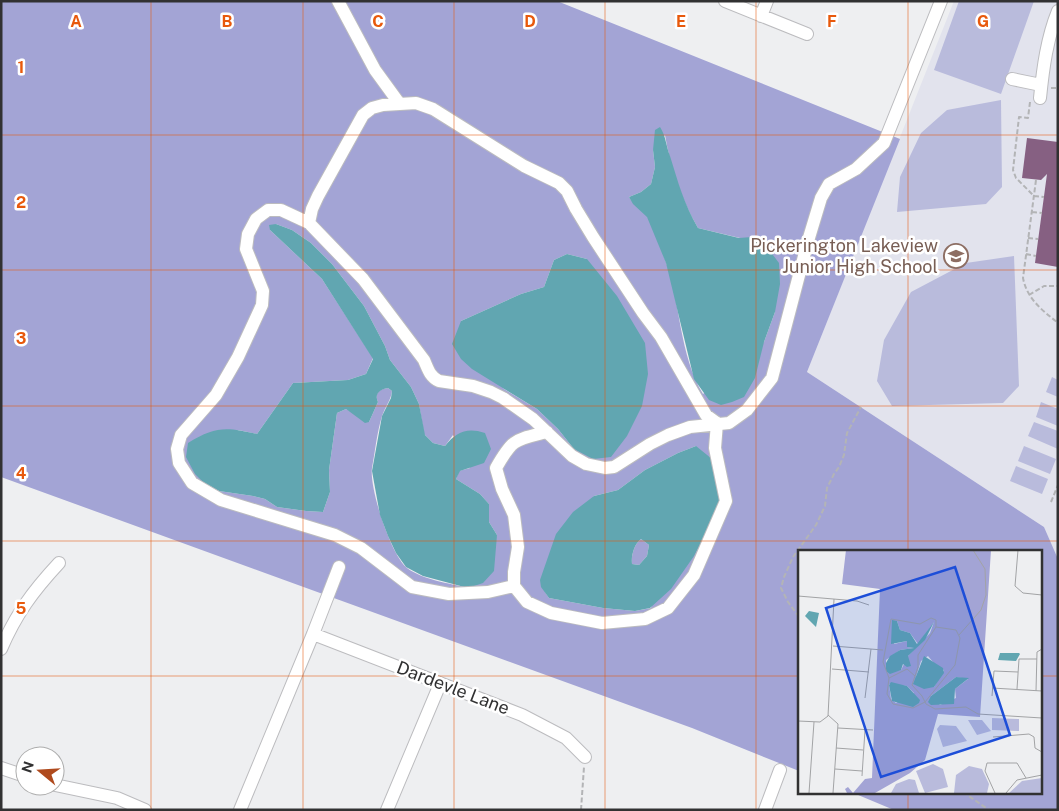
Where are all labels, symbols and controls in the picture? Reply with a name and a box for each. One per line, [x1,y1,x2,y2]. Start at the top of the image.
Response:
text: A [70,12,82,31]
text: B [222,12,233,31]
text: C [372,12,384,31]
text: D [524,12,536,31]
text: E [676,12,686,31]
text: F [827,12,837,31]
text: G [977,12,989,31]
text: 1 [18,58,24,77]
text: 2 [16,193,26,212]
place label: Pickerington Lakeview Junior High School [750,235,938,277]
school or university icon: Pickerington Lakeview Junior High School [943,243,969,269]
text: 3 [16,329,26,348]
text: 4 [16,464,27,483]
inset map [798,550,1042,794]
text: 5 [16,599,27,618]
street label: Dardevle Lane [394,656,513,719]
north arrow [15,746,65,796]
text: N [18,759,37,775]

